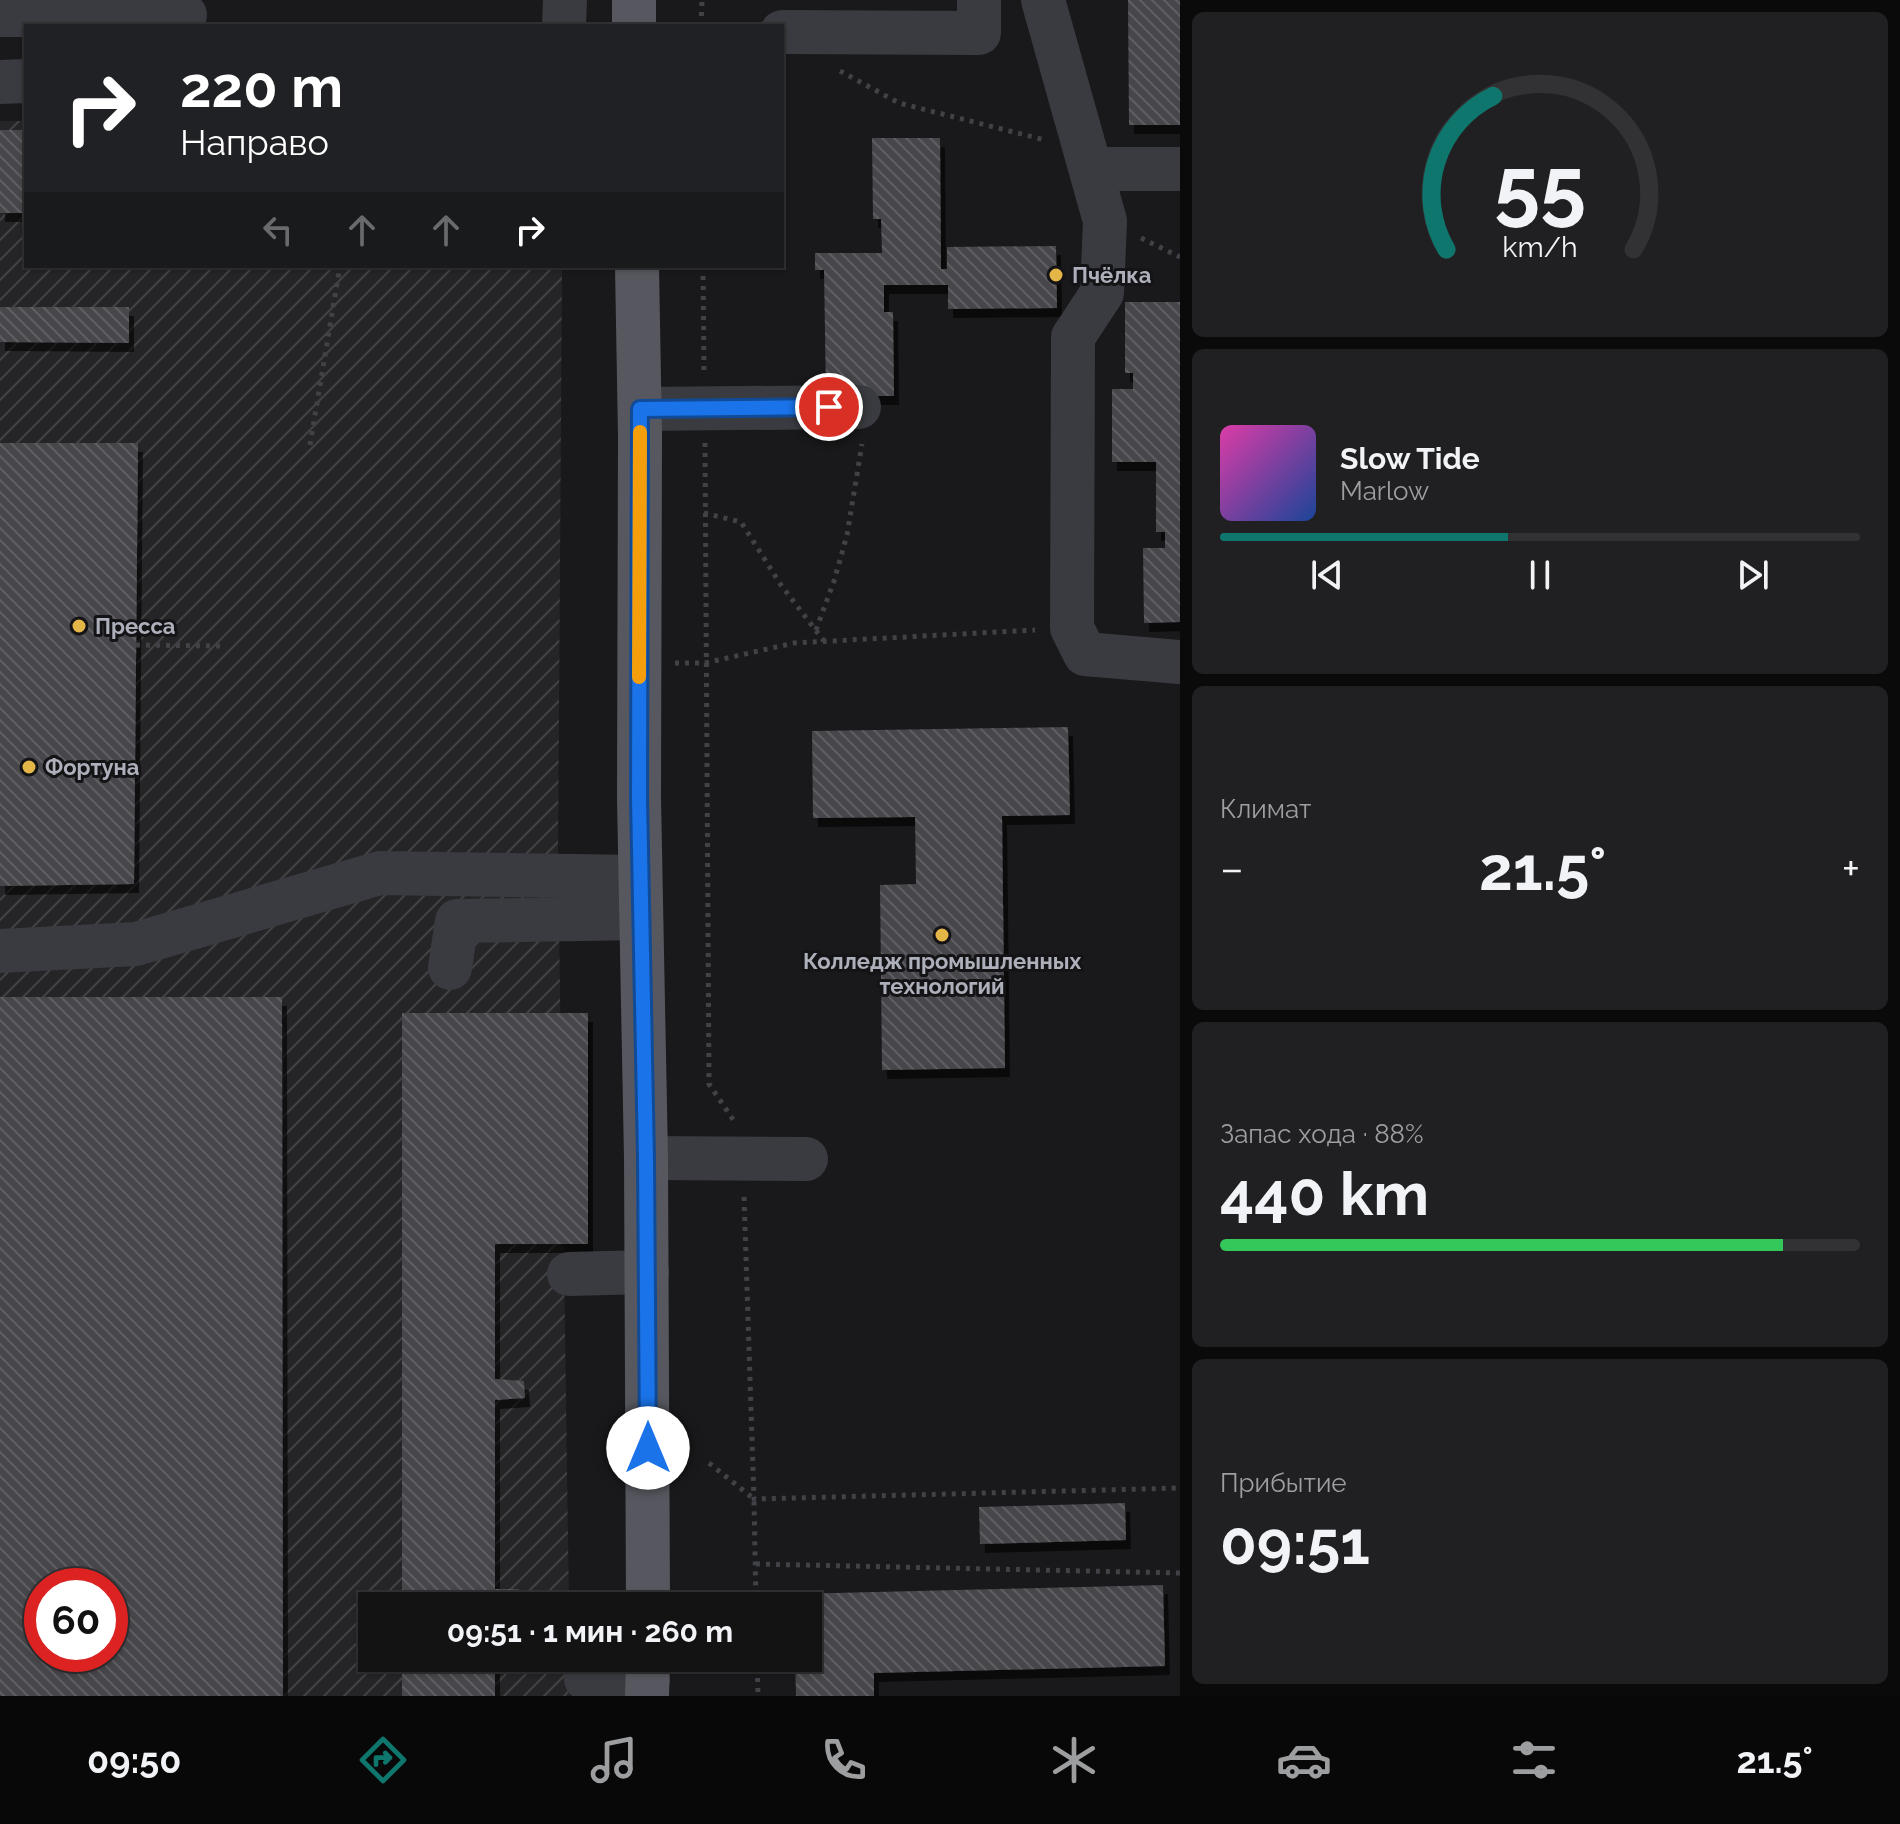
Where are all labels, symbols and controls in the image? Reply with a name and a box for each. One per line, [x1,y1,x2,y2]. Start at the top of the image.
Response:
text: 220 m [180,54,343,120]
icon: right [48,56,152,160]
text: Направо [180,121,329,163]
text: 55 [1494,138,1586,235]
icon: left [256,208,300,252]
icon: ahead [340,208,384,252]
icon: ahead [424,208,468,252]
icon: right [508,208,552,252]
text: km/h [1502,231,1578,265]
place label: Пчёлка [1072,262,1151,288]
marker: Пчёлка [1047,266,1065,284]
pin [795,373,863,441]
icon: arrive [807,385,851,429]
text: Slow Tide [1340,441,1480,476]
text: Marlow [1340,476,1429,506]
icon: previous [1305,553,1349,597]
icon: pause [1518,553,1562,597]
icon: next [1731,553,1775,597]
place label: Пресса [95,613,175,639]
marker: Пресса [70,617,88,635]
place label: Фортуна [45,754,139,780]
marker: Фортуна [20,758,38,776]
text: Климат [1220,794,1311,824]
text: 21.5° [1479,834,1606,904]
text: − [1220,843,1244,894]
text: + [1842,843,1860,894]
marker: Колледж промышленных технологий [933,926,951,944]
place label: Колледж промышленных технологий [803,948,1081,999]
text: Запас хода · 88% [1220,1119,1424,1149]
text: 440 km [1220,1159,1429,1229]
position arrow [606,1406,690,1490]
text: Прибытие [1220,1468,1347,1498]
text: 09:51 [1220,1508,1370,1578]
speed limit sign: 60 [24,1568,128,1672]
text: 09:51 · 1 мин · 260 m [447,1614,733,1649]
icon: directions [355,1732,411,1788]
icon: music [586,1732,642,1788]
icon: phone [816,1732,872,1788]
icon: climate [1046,1732,1102,1788]
icon: car [1276,1732,1332,1788]
icon: filters [1506,1732,1562,1788]
text: 09:50 [87,1739,181,1781]
text: 21.5° [1736,1739,1813,1781]

